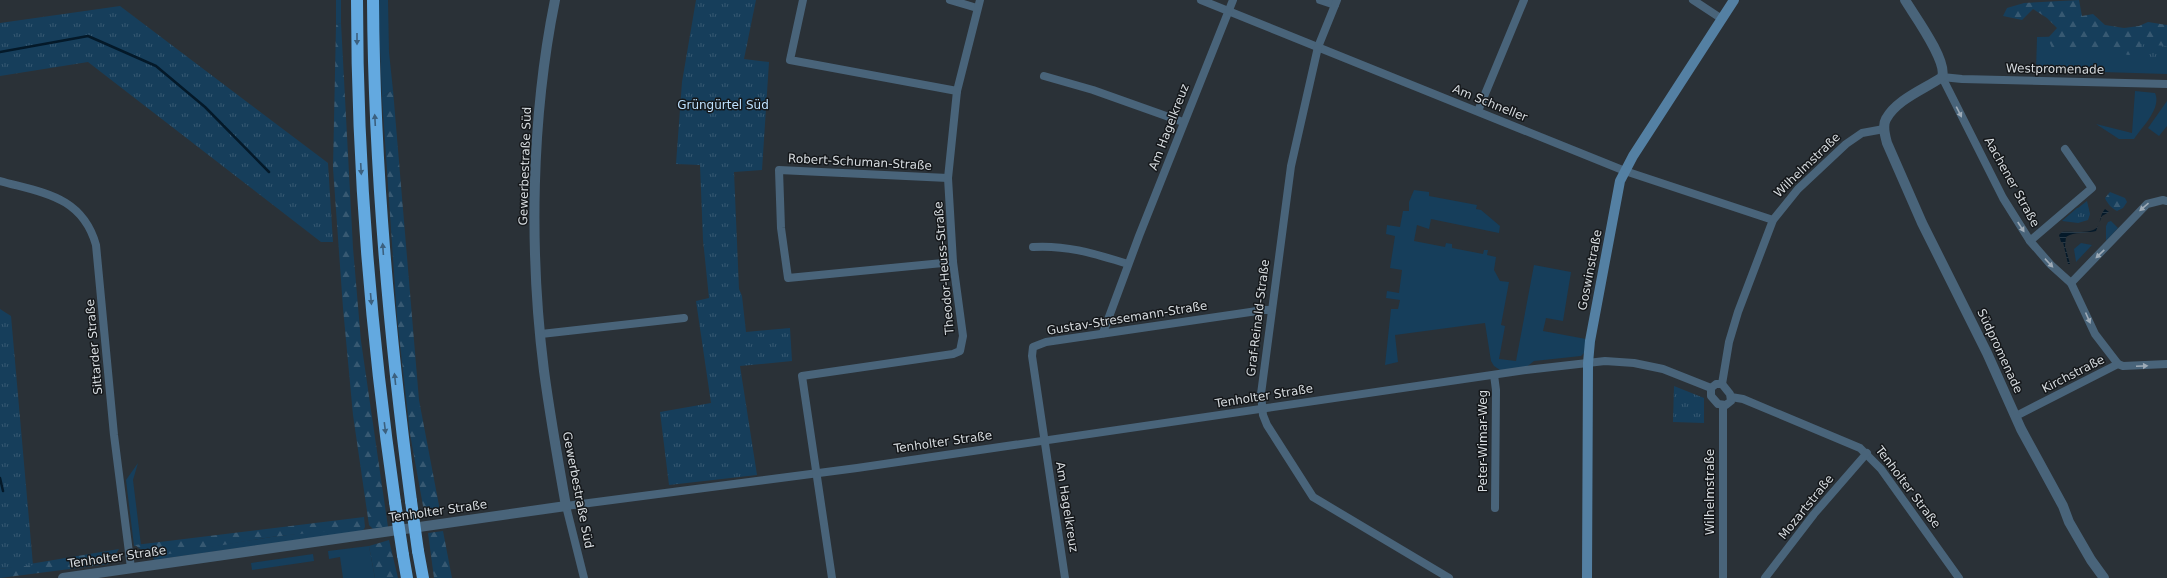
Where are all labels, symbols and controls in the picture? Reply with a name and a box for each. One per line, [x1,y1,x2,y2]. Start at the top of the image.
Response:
one-way arrow [354,33,360,46]
street label: Westpromenade [2006,61,2104,77]
street label: Am Hagelkreuz [1146,82,1192,172]
street label: Am Schneller [1451,82,1530,124]
park label: Grüngürtel Süd [677,98,769,112]
street label: Gewerbestraße Süd [516,106,534,226]
one-way arrow [1956,106,1963,118]
one-way arrow [371,114,378,126]
street label: Wilhelmstraße [1771,130,1843,200]
street label: Aachener Straße [1982,135,2042,229]
street label: Robert-Schuman-Straße [788,151,932,173]
one-way arrow [358,163,365,175]
street label: Theodor-Heuss-Straße [931,201,957,336]
one-way arrow [2139,203,2149,212]
one-way arrow [2017,221,2024,232]
street label: Goswinstraße [1575,228,1605,312]
one-way arrow [379,243,386,256]
one-way arrow [2095,249,2105,259]
one-way arrow [2045,258,2054,268]
street label: Graf-Reinald-Straße [1244,259,1272,377]
one-way arrow [367,293,374,305]
street label: Gustav-Stresemann-Straße [1046,298,1208,338]
street label: Sittarder Straße [83,299,105,395]
street label: Südpromenade [1974,307,2026,395]
one-way arrow [2085,313,2091,324]
street label: Kirchstraße [2039,352,2107,396]
one-way arrow [2136,362,2148,369]
one-way arrow [392,373,398,385]
street label: Tenholter Straße [1213,381,1314,411]
street label: Peter-Wimar-Weg [1476,390,1490,492]
one-way arrow [382,422,388,434]
street label: Tenholter Straße [892,428,993,456]
street label: Gewerbestraße Süd [560,430,596,550]
street label: Tenholter Straße [1872,442,1943,531]
street label: Wilhelmstraße [1703,449,1717,535]
street label: Am Hagelkreuz [1053,461,1081,553]
street label: Mozartstraße [1776,472,1836,542]
street label: Tenholter Straße [387,497,488,525]
street label: Tenholter Straße [66,543,167,571]

